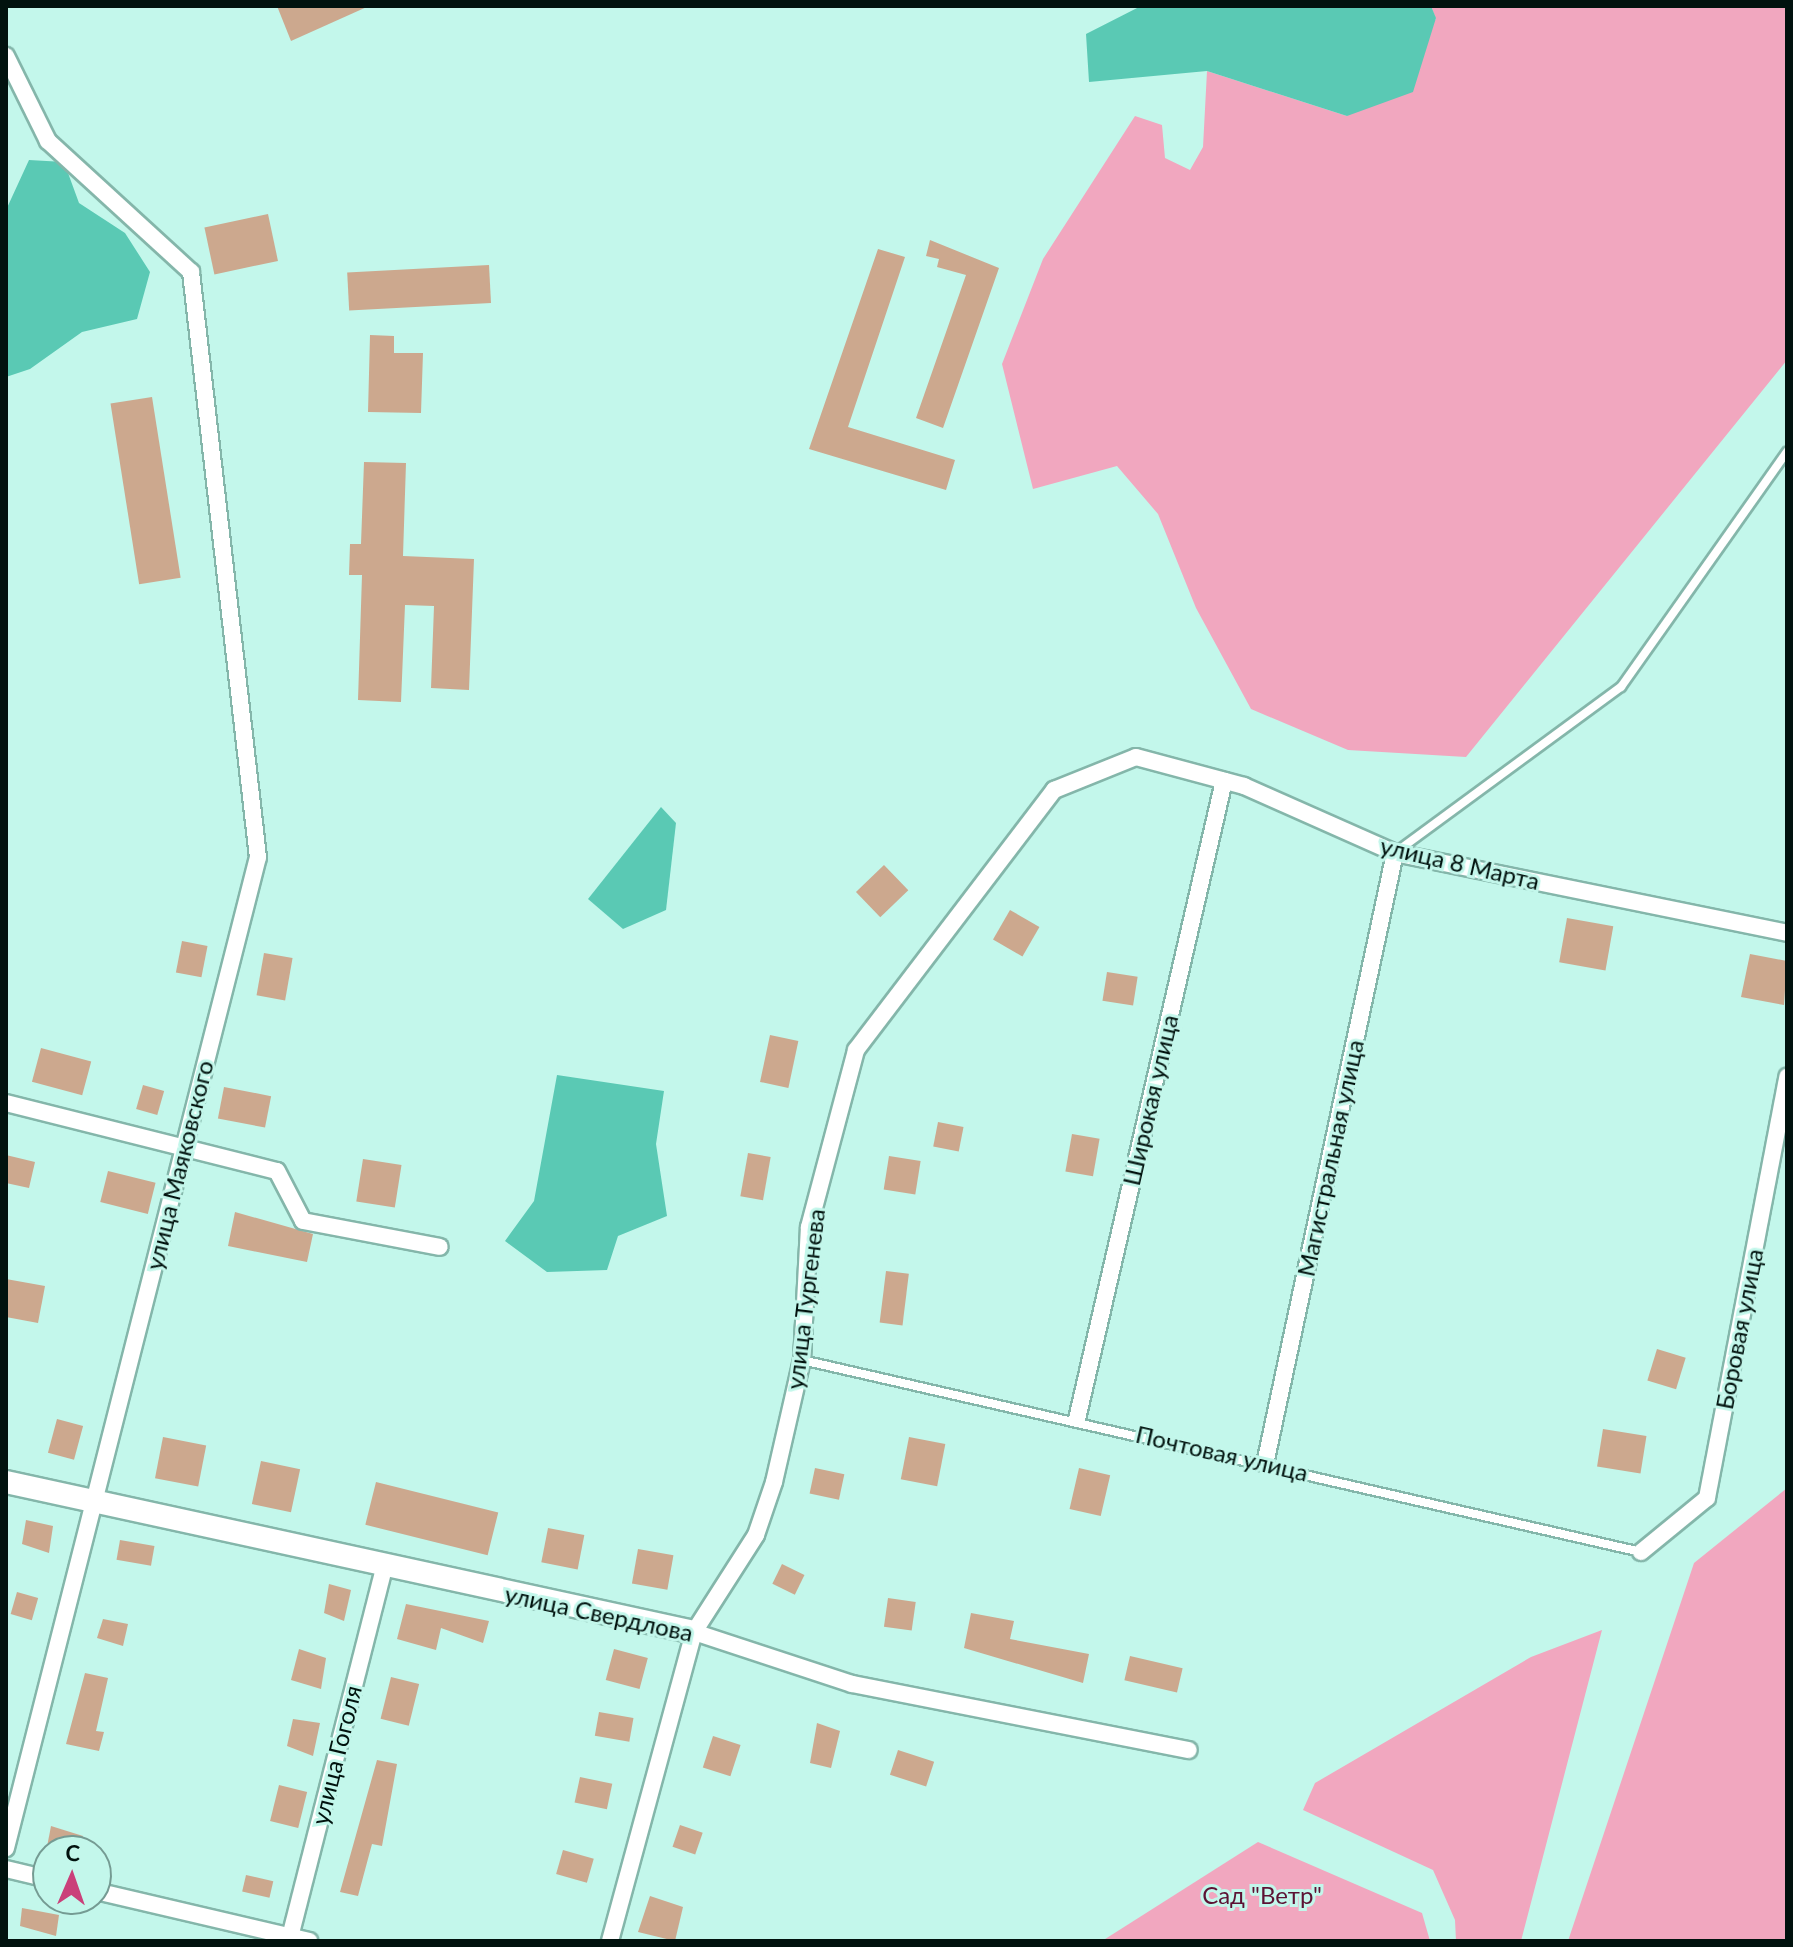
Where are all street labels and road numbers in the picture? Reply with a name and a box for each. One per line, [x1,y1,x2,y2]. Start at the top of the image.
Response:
street label: улица 8 Марта [1378,831,1542,895]
street label: Широкая улица [1116,1012,1184,1188]
street label: Магистральная улица [1291,1037,1369,1279]
street label: улица Маяковского [139,1057,219,1273]
street label: улица Тургенева [780,1207,830,1391]
street label: Боровая улица [1709,1246,1769,1412]
street label: Почтовая улица [1133,1419,1311,1487]
street label: улица Свердлова [502,1579,696,1647]
street label: улица Гоголя [305,1682,367,1828]

